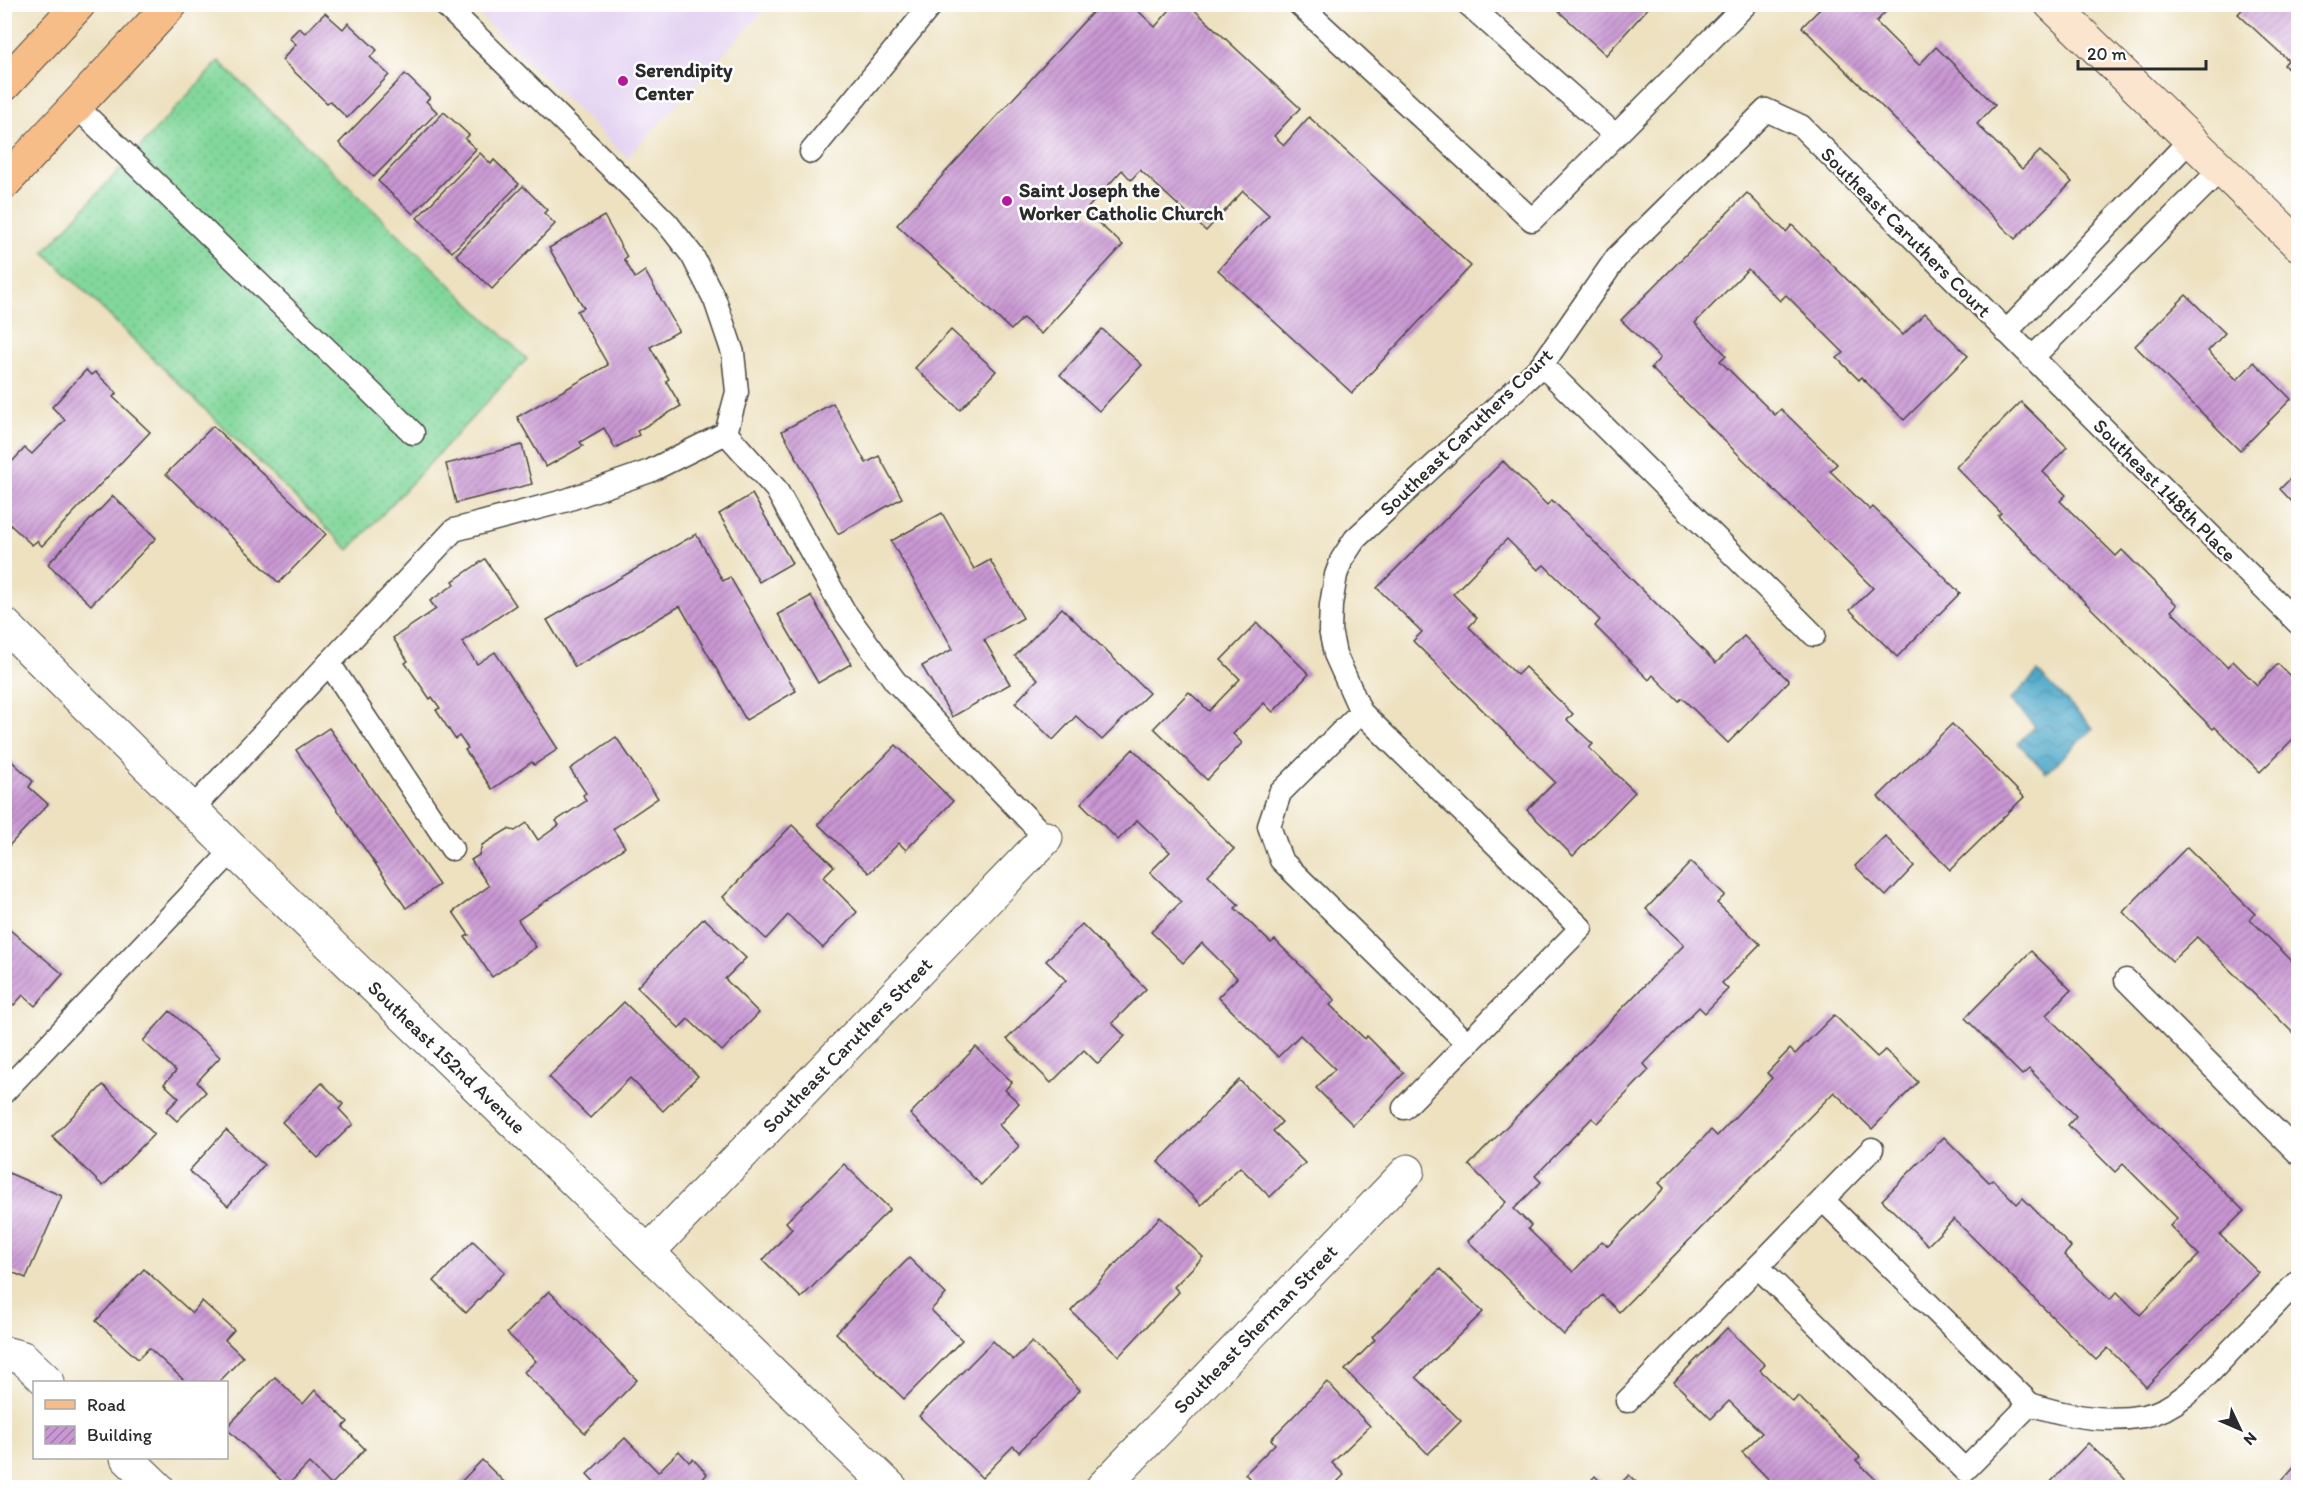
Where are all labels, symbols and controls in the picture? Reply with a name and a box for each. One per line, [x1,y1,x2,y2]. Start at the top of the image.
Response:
scale bar [2078,33,2206,71]
text: 20 m [2087,43,2127,65]
place label: Serendipity Center [635,58,733,105]
marker: Serendipity Center [616,74,630,88]
street label: Southeast Caruthers Court [1816,142,1997,323]
place label: Saint Joseph the Worker Catholic Church [1019,178,1224,225]
marker: Saint Joseph the Worker Catholic Church [1000,194,1014,208]
street label: Southeast Caruthers Court [1375,343,1558,521]
street label: Southeast 148th Place [2089,414,2241,566]
street label: Southeast Caruthers Street [757,952,937,1138]
street label: Southeast 152nd Avenue [363,975,531,1139]
street label: Southeast Sherman Street [1168,1239,1342,1419]
legend [33,1381,228,1459]
text: Road [87,1394,126,1416]
north arrow [2210,1399,2270,1459]
text: Building [87,1424,153,1446]
text: N [2240,1429,2261,1450]

